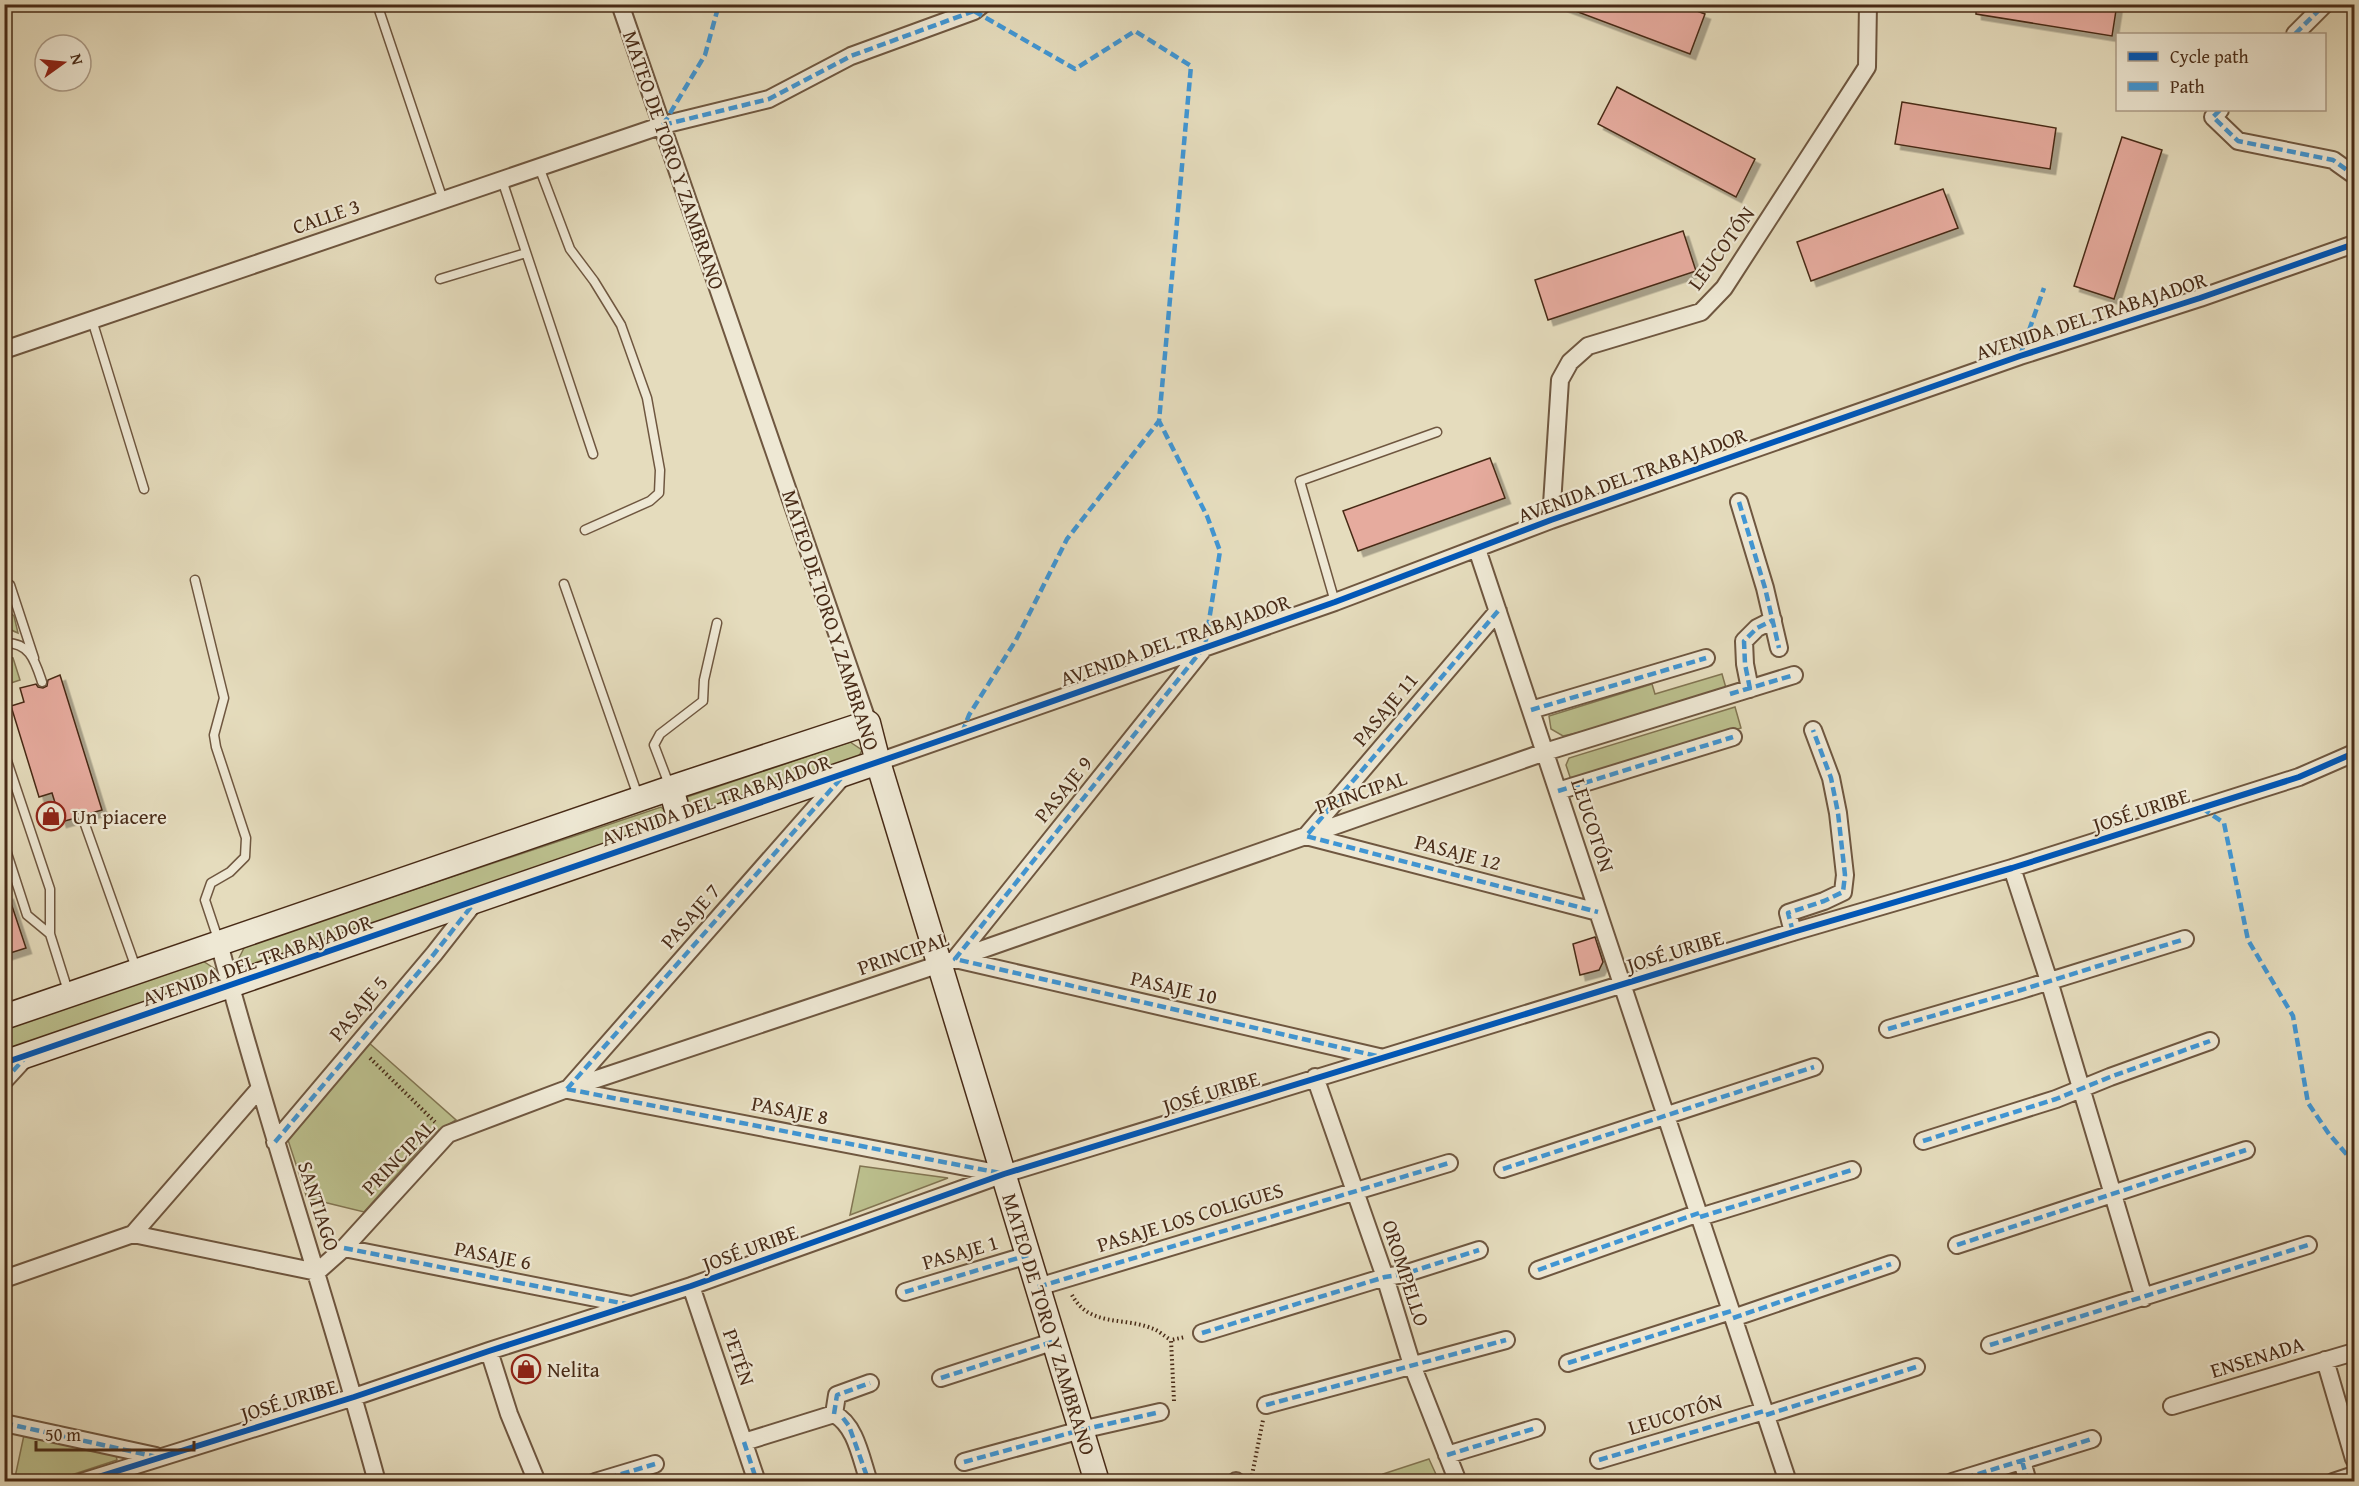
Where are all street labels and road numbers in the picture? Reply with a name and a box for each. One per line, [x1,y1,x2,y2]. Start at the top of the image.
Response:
street label: MATEO DE TORO Y ZAMBRANO [615,26,733,294]
street label: CALLE 3 [288,190,364,242]
street label: LEUCOTÓN [1680,199,1762,296]
street label: AVENIDA DEL TRABAJADOR [1971,264,2212,368]
street label: AVENIDA DEL TRABAJADOR [1513,419,1752,531]
street label: MATEO DE TORO Y ZAMBRANO [774,486,888,754]
street label: AVENIDA DEL TRABAJADOR [1056,586,1295,694]
street label: PASAJE 11 [1345,665,1425,753]
street label: AVENIDA DEL TRABAJADOR [597,746,836,854]
street label: PASAJE 9 [1026,749,1100,829]
street label: PRINCIPAL [1311,762,1411,822]
street label: LEUCOTÓN [1563,774,1623,876]
street label: JOSÉ URIBE [2086,780,2194,841]
street label: PASAJE 12 [1412,826,1504,878]
street label: PASAJE 7 [653,876,727,956]
street label: AVENIDA DEL TRABAJADOR [138,906,377,1014]
street label: JOSÉ URIBE [1620,921,1728,981]
street label: PRINCIPAL [853,923,953,983]
street label: PASAJE 10 [1128,962,1220,1012]
street label: PASAJE 5 [321,968,395,1048]
street label: JOSÉ URIBE [1156,1062,1264,1122]
street label: PASAJE 8 [749,1087,831,1133]
street label: PRINCIPAL [354,1112,442,1202]
street label: SANTIAGO [290,1157,348,1255]
street label: PASAJE LOS COLIGUES [1093,1174,1287,1260]
street label: MATEO DE TORO Y ZAMBRANO [994,1189,1104,1459]
street label: JOSÉ URIBE [695,1216,803,1281]
street label: OROMPELLO [1374,1216,1438,1330]
street label: PASAJE 1 [918,1226,1002,1278]
street label: PASAJE 6 [452,1232,534,1278]
street label: PETÉN [715,1325,763,1390]
street label: ENSENADA [2206,1328,2308,1386]
street label: JOSÉ URIBE [234,1370,342,1430]
street label: LEUCOTÓN [1624,1385,1726,1443]

